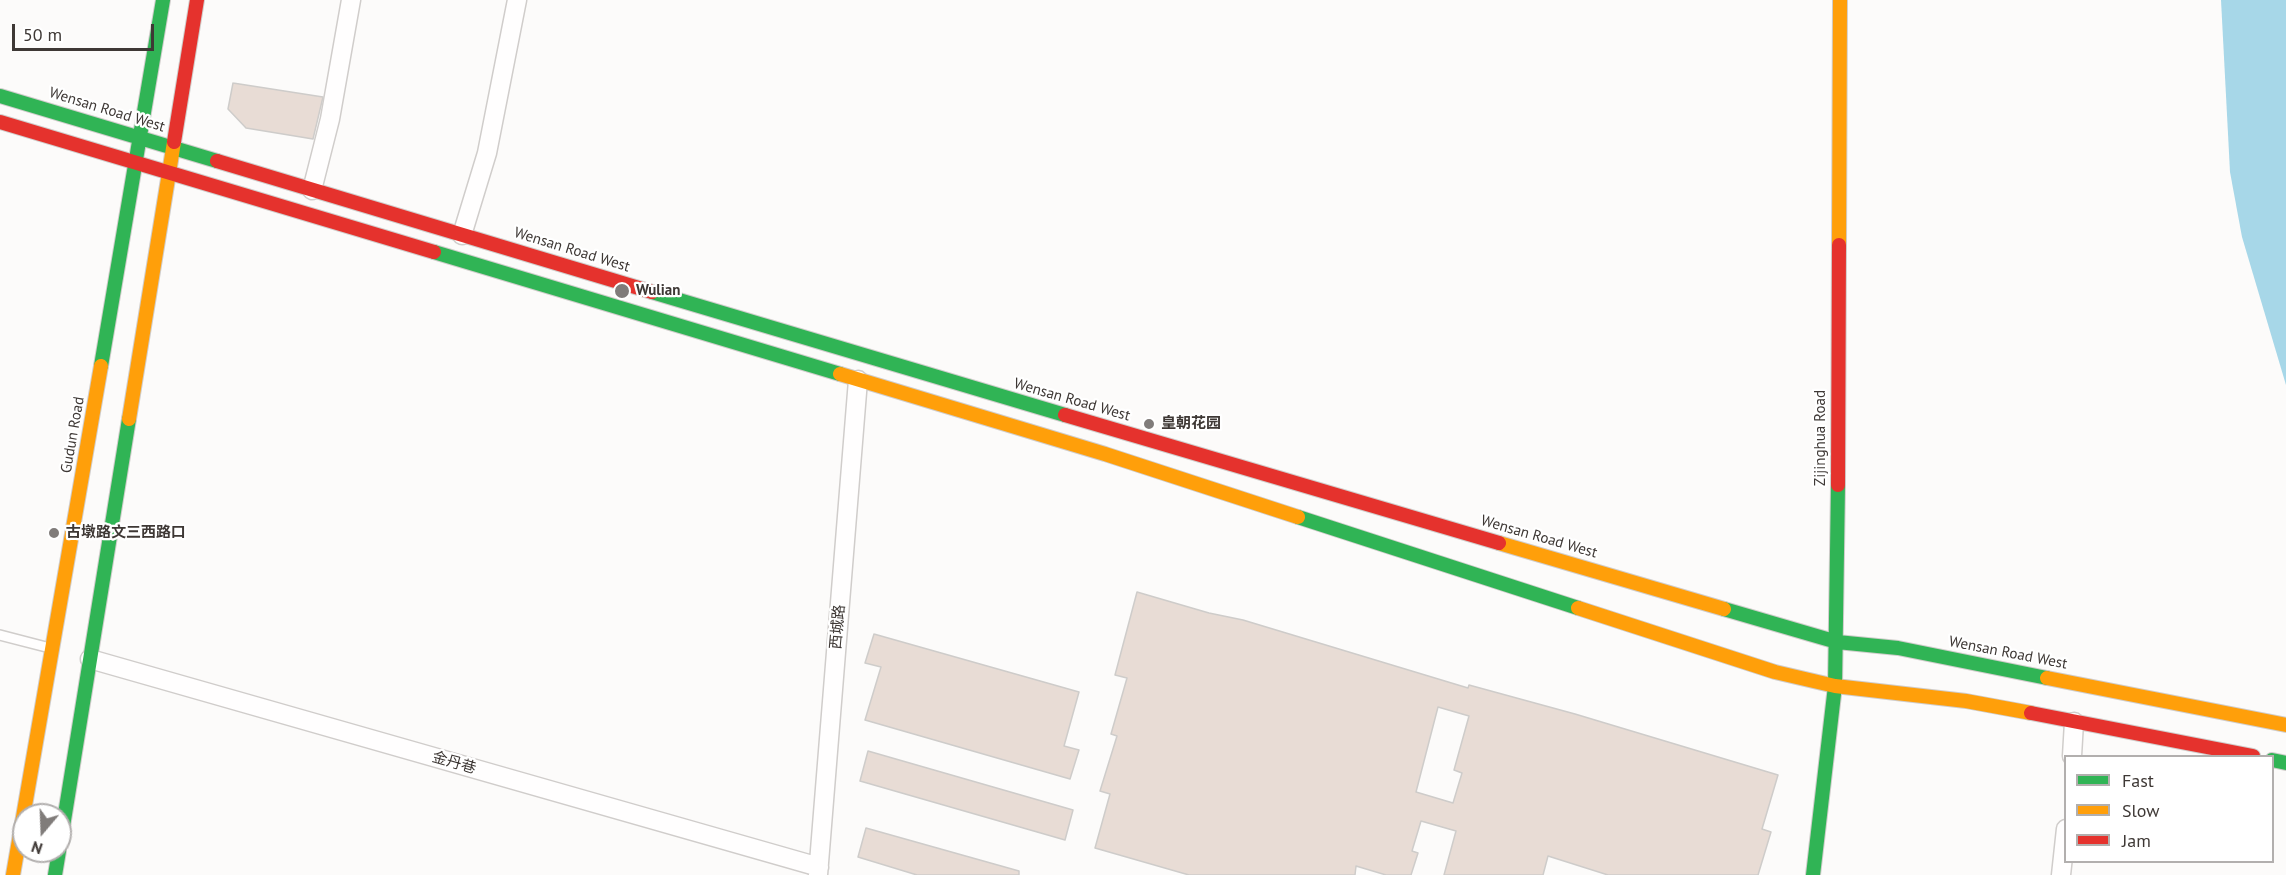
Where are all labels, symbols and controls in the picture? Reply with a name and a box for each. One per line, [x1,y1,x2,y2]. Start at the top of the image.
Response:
scale bar [15,12,158,50]
text: 50 m [23,23,62,46]
street label: Wensan Road West [47,84,167,136]
street label: Wensan Road West [512,224,632,276]
marker: Wulian [613,282,631,300]
place label: Wulian [636,282,680,300]
street label: Wensan Road West [1012,375,1132,425]
street label: Zijinghua Road [1812,390,1830,486]
street label: Gudun Road [57,395,89,475]
place label: 皇朝花园 [1161,415,1221,433]
marker: 皇朝花园 [1142,417,1156,431]
street label: Wensan Road West [1479,512,1599,562]
place label: 古墩路文三西路口 [66,524,186,542]
marker: 古墩路文三西路口 [47,526,61,540]
street label: 西城路 [827,604,849,650]
street label: Wensan Road West [1947,633,2069,673]
street label: 金丹巷 [430,748,478,778]
legend [2064,755,2274,863]
text: Fast [2122,769,2154,792]
text: Slow [2122,799,2160,822]
north arrow [12,803,72,863]
text: Jam [2122,829,2151,852]
text: N [29,837,45,859]

